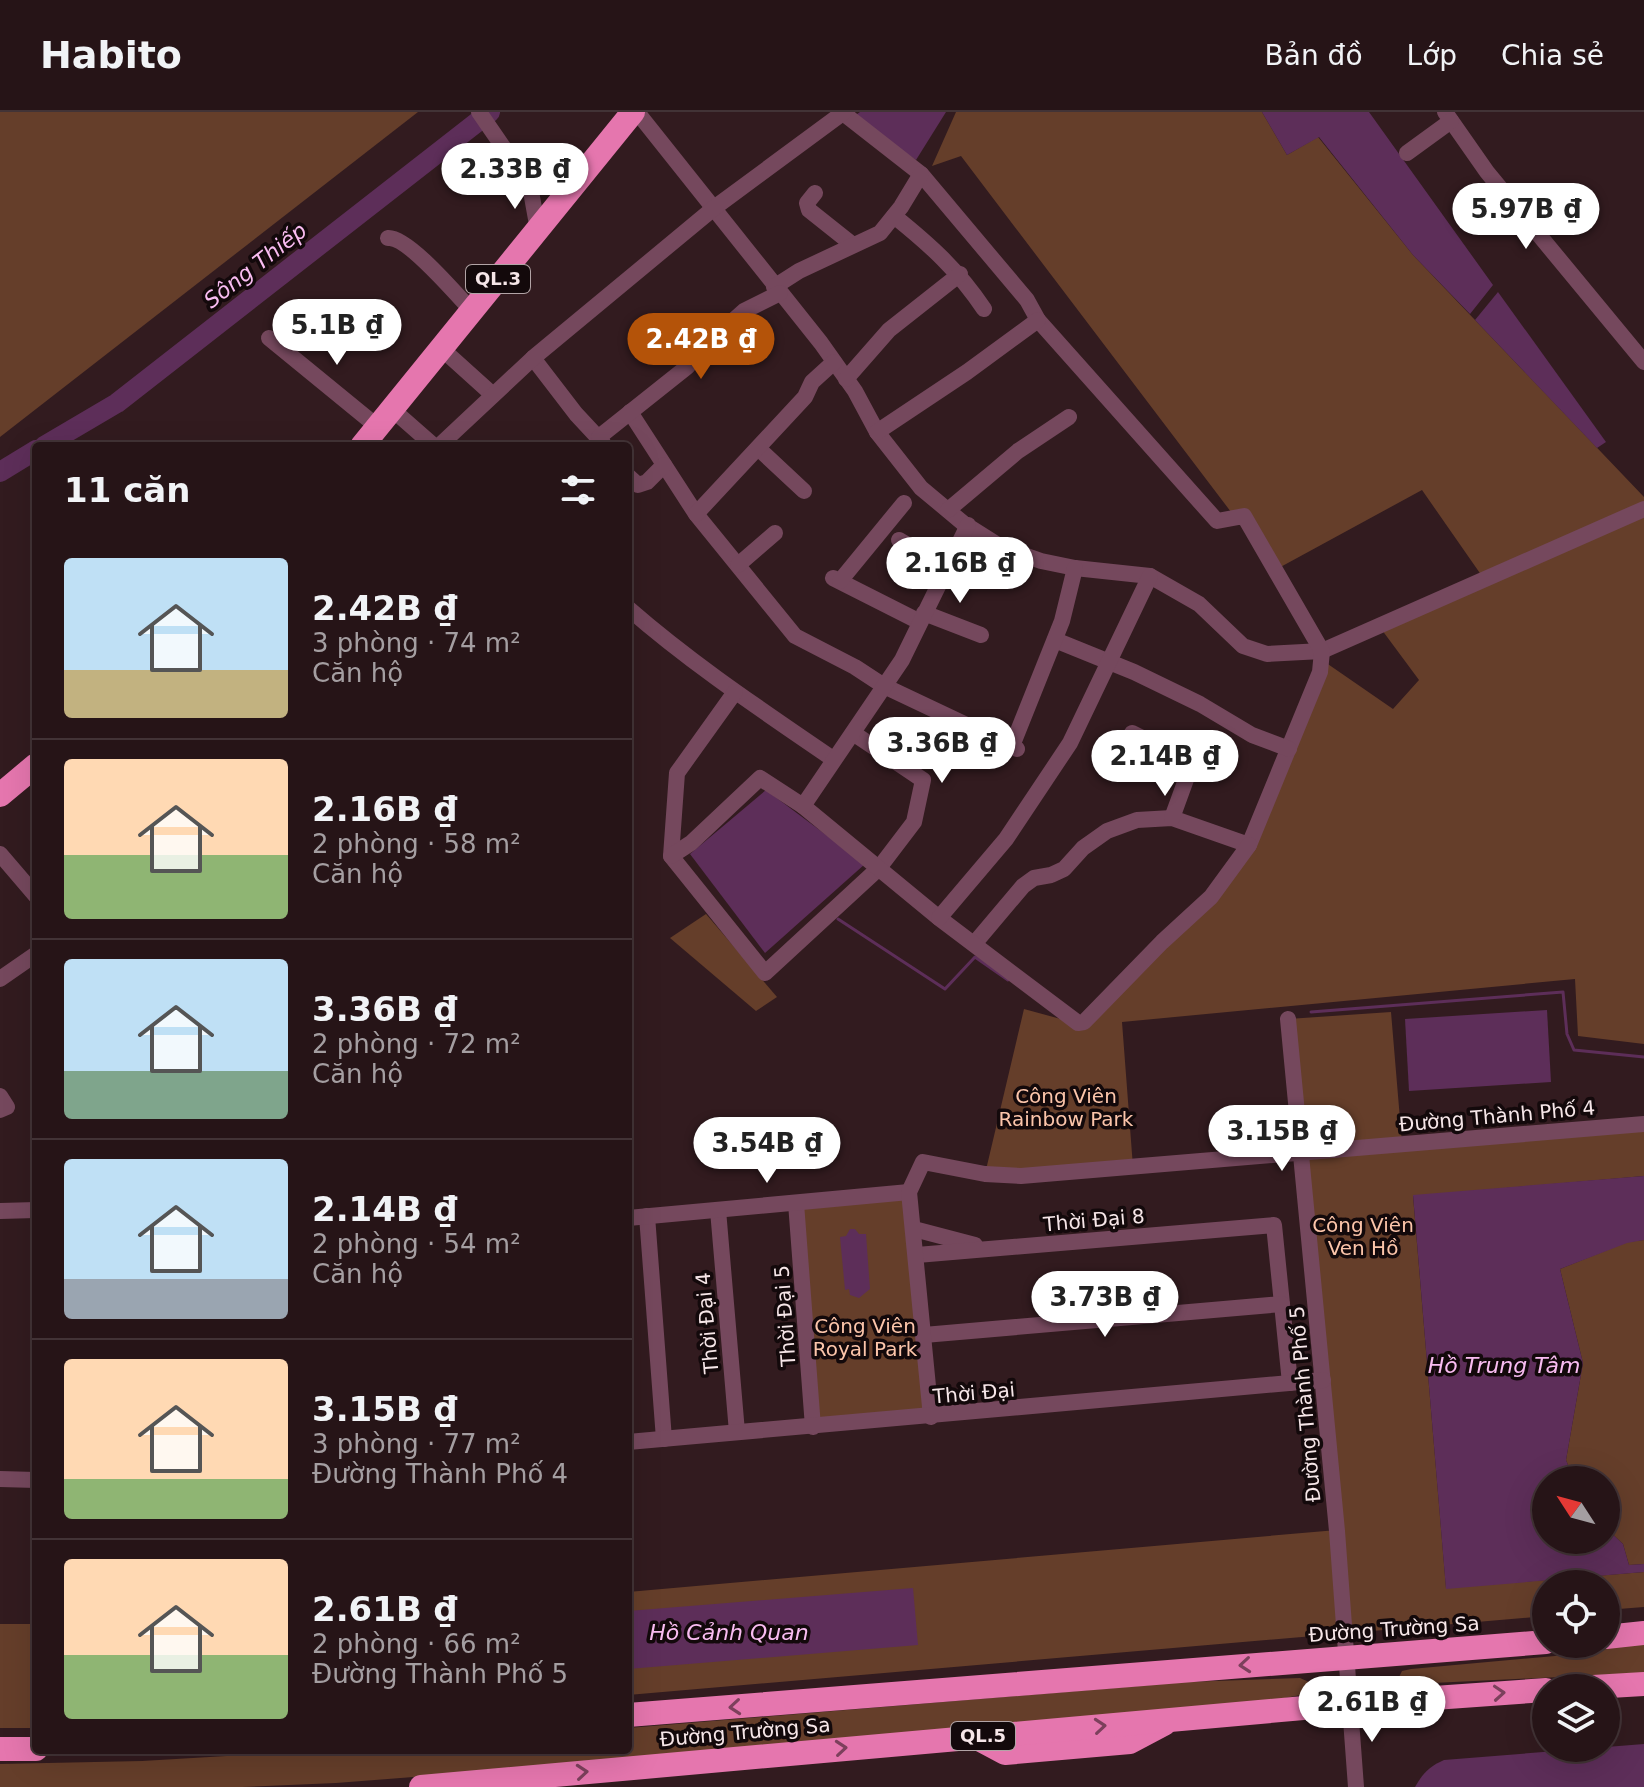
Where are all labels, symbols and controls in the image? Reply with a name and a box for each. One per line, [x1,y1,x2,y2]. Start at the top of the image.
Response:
text: Habito [40,33,182,77]
text: Bản đồ [1265,39,1363,72]
text: Lớp [1407,39,1457,72]
text: Chia sẻ [1501,39,1604,72]
pin: 2.33B ₫ [441,143,589,211]
text: 2.33B ₫ [459,154,571,184]
pin: 5.97B ₫ [1452,183,1600,251]
text: 5.97B ₫ [1470,194,1582,224]
water label: Sông Thiếp [199,218,312,313]
road number: QL.3 [466,265,530,293]
pin: 5.1B ₫ [272,299,402,367]
text: 5.1B ₫ [290,310,384,340]
pin: 2.42B ₫ [627,313,775,381]
text: 2.42B ₫ [645,324,757,354]
icon: filters [556,468,600,512]
text: 11 căn [64,470,190,510]
pin: 2.16B ₫ [886,537,1034,605]
text: 2.16B ₫ [904,548,1016,578]
text: 2.42B ₫ [312,588,457,628]
icon: home [128,590,224,686]
text: 3 phòng · 74 m² [312,628,521,658]
text: Căn hộ [312,658,403,688]
pin: 3.36B ₫ [868,717,1016,785]
text: 3.36B ₫ [886,728,998,758]
pin: 2.14B ₫ [1091,730,1239,798]
text: 2.14B ₫ [1109,741,1221,771]
text: 2.16B ₫ [312,789,457,829]
icon: home [128,791,224,887]
text: 2 phòng · 58 m² [312,829,521,859]
text: Căn hộ [312,859,403,889]
text: 3.36B ₫ [312,989,457,1029]
icon: home [128,991,224,1087]
text: 2 phòng · 72 m² [312,1029,521,1059]
text: Căn hộ [312,1059,403,1089]
park label: Công Viên Rainbow Park [999,1084,1134,1131]
street label: Đường Thành Phố 4 [1398,1095,1596,1137]
pin: 3.15B ₫ [1208,1105,1356,1173]
text: 3.15B ₫ [1226,1116,1338,1146]
pin: 3.54B ₫ [693,1117,841,1185]
text: 3.54B ₫ [711,1128,823,1158]
text: 2.14B ₫ [312,1189,457,1229]
icon: home [128,1191,224,1287]
street label: Thời Đại 8 [1041,1204,1146,1236]
park label: Công Viên Ven Hồ [1312,1213,1414,1260]
text: 2 phòng · 54 m² [312,1229,521,1259]
text: Căn hộ [312,1259,403,1289]
street label: Thời Đại 5 [769,1265,801,1368]
street label: Thời Đại 4 [691,1271,723,1376]
pin: 3.73B ₫ [1031,1271,1179,1339]
text: 3.73B ₫ [1049,1282,1161,1312]
street label: Đường Thành Phố 5 [1284,1305,1326,1503]
park label: Công Viên Royal Park [813,1314,918,1361]
water label: Hồ Trung Tâm [1428,1353,1580,1378]
street label: Thời Đại [931,1377,1016,1409]
text: 3.15B ₫ [312,1389,457,1429]
icon: home [128,1391,224,1487]
text: 3 phòng · 77 m² [312,1429,521,1459]
text: Đường Thành Phố 4 [312,1459,568,1489]
north arrow [1532,1466,1620,1554]
map controls [1532,1466,1620,1762]
button: locate [1532,1570,1620,1658]
text: 2.61B ₫ [312,1589,457,1629]
icon: home [128,1591,224,1687]
street label: Đường Trường Sa [1308,1611,1480,1647]
water label: Hồ Cảnh Quan [649,1620,809,1645]
text: 2 phòng · 66 m² [312,1629,521,1659]
one-way arrow [1238,1656,1251,1673]
text: Đường Thành Phố 5 [312,1659,568,1689]
button: layers [1532,1674,1620,1762]
pin: 2.61B ₫ [1298,1676,1446,1744]
one-way arrow [1493,1685,1506,1702]
text: 2.61B ₫ [1316,1687,1428,1717]
one-way arrow [728,1698,741,1715]
street label: Đường Trường Sa [659,1713,831,1751]
one-way arrow [1094,1718,1107,1735]
road number: QL.5 [951,1722,1015,1750]
one-way arrow [835,1740,848,1757]
one-way arrow [576,1763,589,1780]

